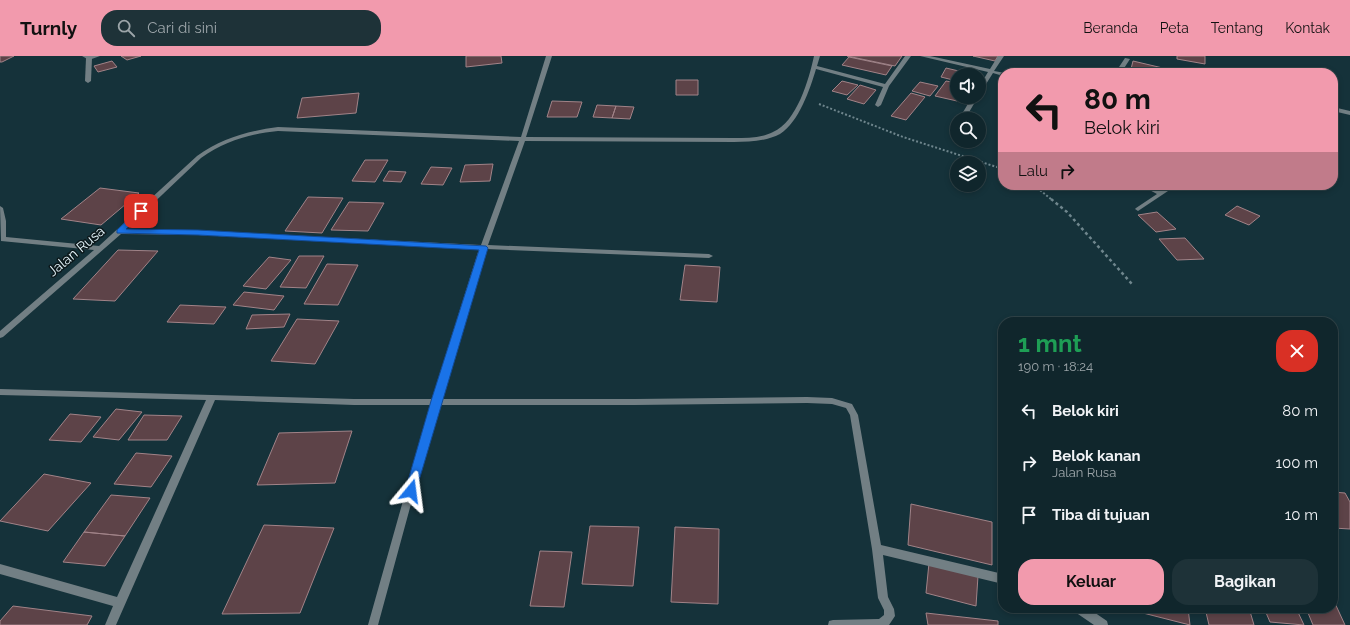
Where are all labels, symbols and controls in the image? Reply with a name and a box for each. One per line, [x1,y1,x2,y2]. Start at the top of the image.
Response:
search box [101,10,381,46]
text: Turnly [20,17,77,39]
icon: search [115,17,137,39]
text: Cari di sini [147,19,217,37]
text: Beranda [1083,20,1138,36]
text: Peta [1160,20,1189,36]
text: Tentang [1211,20,1263,36]
text: Kontak [1285,20,1330,36]
map controls [950,68,986,192]
button: sound [950,68,986,104]
text: 80 m [1084,83,1151,116]
icon: left [1018,84,1070,136]
button: search [950,112,986,148]
text: Belok kiri [1084,117,1160,138]
button: layers [950,156,986,192]
icon: right [1056,160,1078,182]
text: Lalu [1018,162,1048,180]
pin [124,194,158,228]
icon: arrive [130,200,152,222]
street label: Jalan Rusa [44,223,108,279]
text: 1 mnt [1018,329,1082,358]
button: close [1276,330,1318,372]
text: 190 m · 18:24 [1018,359,1093,374]
icon: left [1018,400,1040,422]
text: Belok kiri [1052,402,1119,420]
text: 80 m [1282,402,1318,420]
text: Belok kanan [1052,447,1141,465]
icon: right [1018,452,1040,474]
text: 100 m [1276,454,1318,472]
text: Jalan Rusa [1052,465,1116,480]
position arrow [390,470,432,512]
icon: arrive [1018,504,1040,526]
text: Tiba di tujuan [1052,506,1150,524]
text: 10 m [1285,506,1318,524]
button: Keluar [1018,559,1164,605]
button: Bagikan [1172,559,1318,605]

